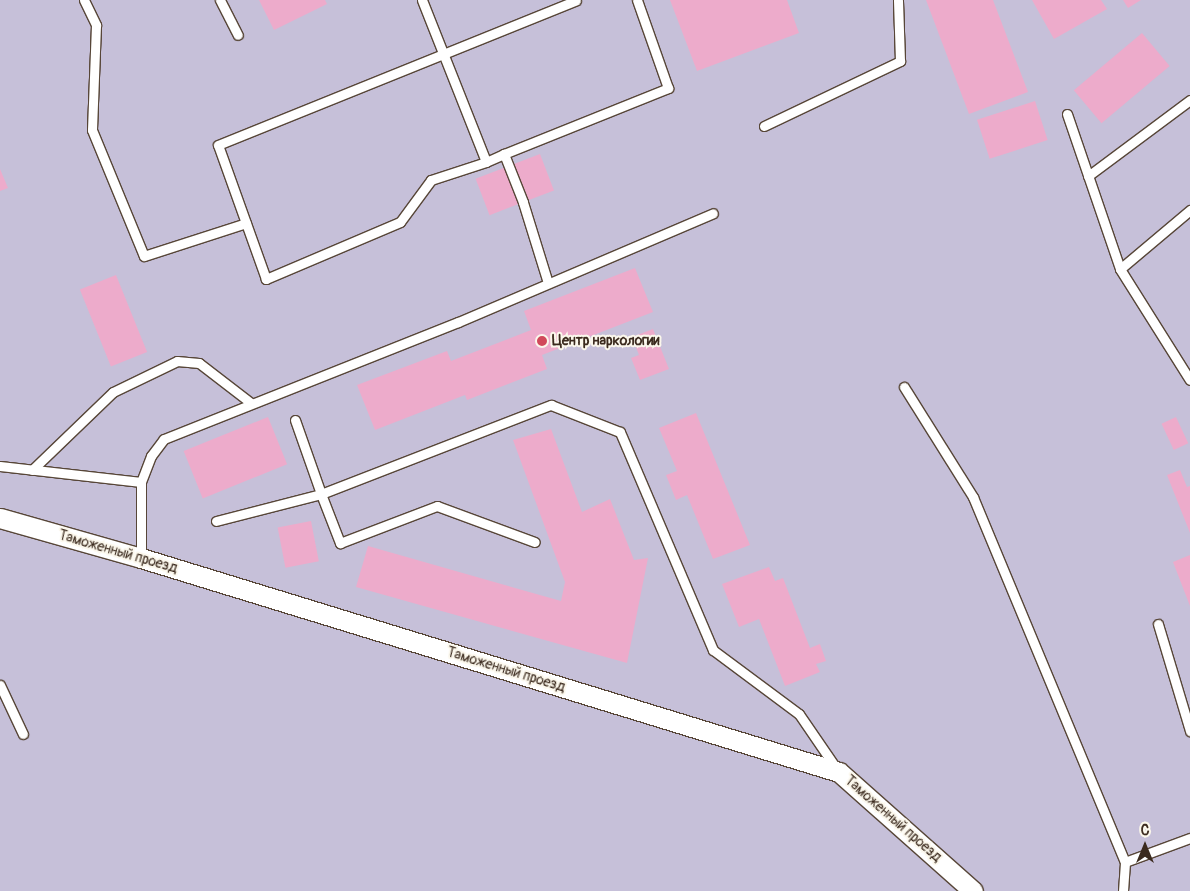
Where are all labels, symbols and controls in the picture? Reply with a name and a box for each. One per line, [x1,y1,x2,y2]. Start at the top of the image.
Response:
place label: Центр наркологии [552,333,659,349]
marker: Центр наркологии [536,335,548,347]
street label: Таможенный проезд [57,527,179,577]
street label: Таможенный проезд [445,644,567,696]
street label: Таможенный проезд [841,772,945,866]
north arrow [1120,821,1170,871]
text: С [1141,822,1149,839]

